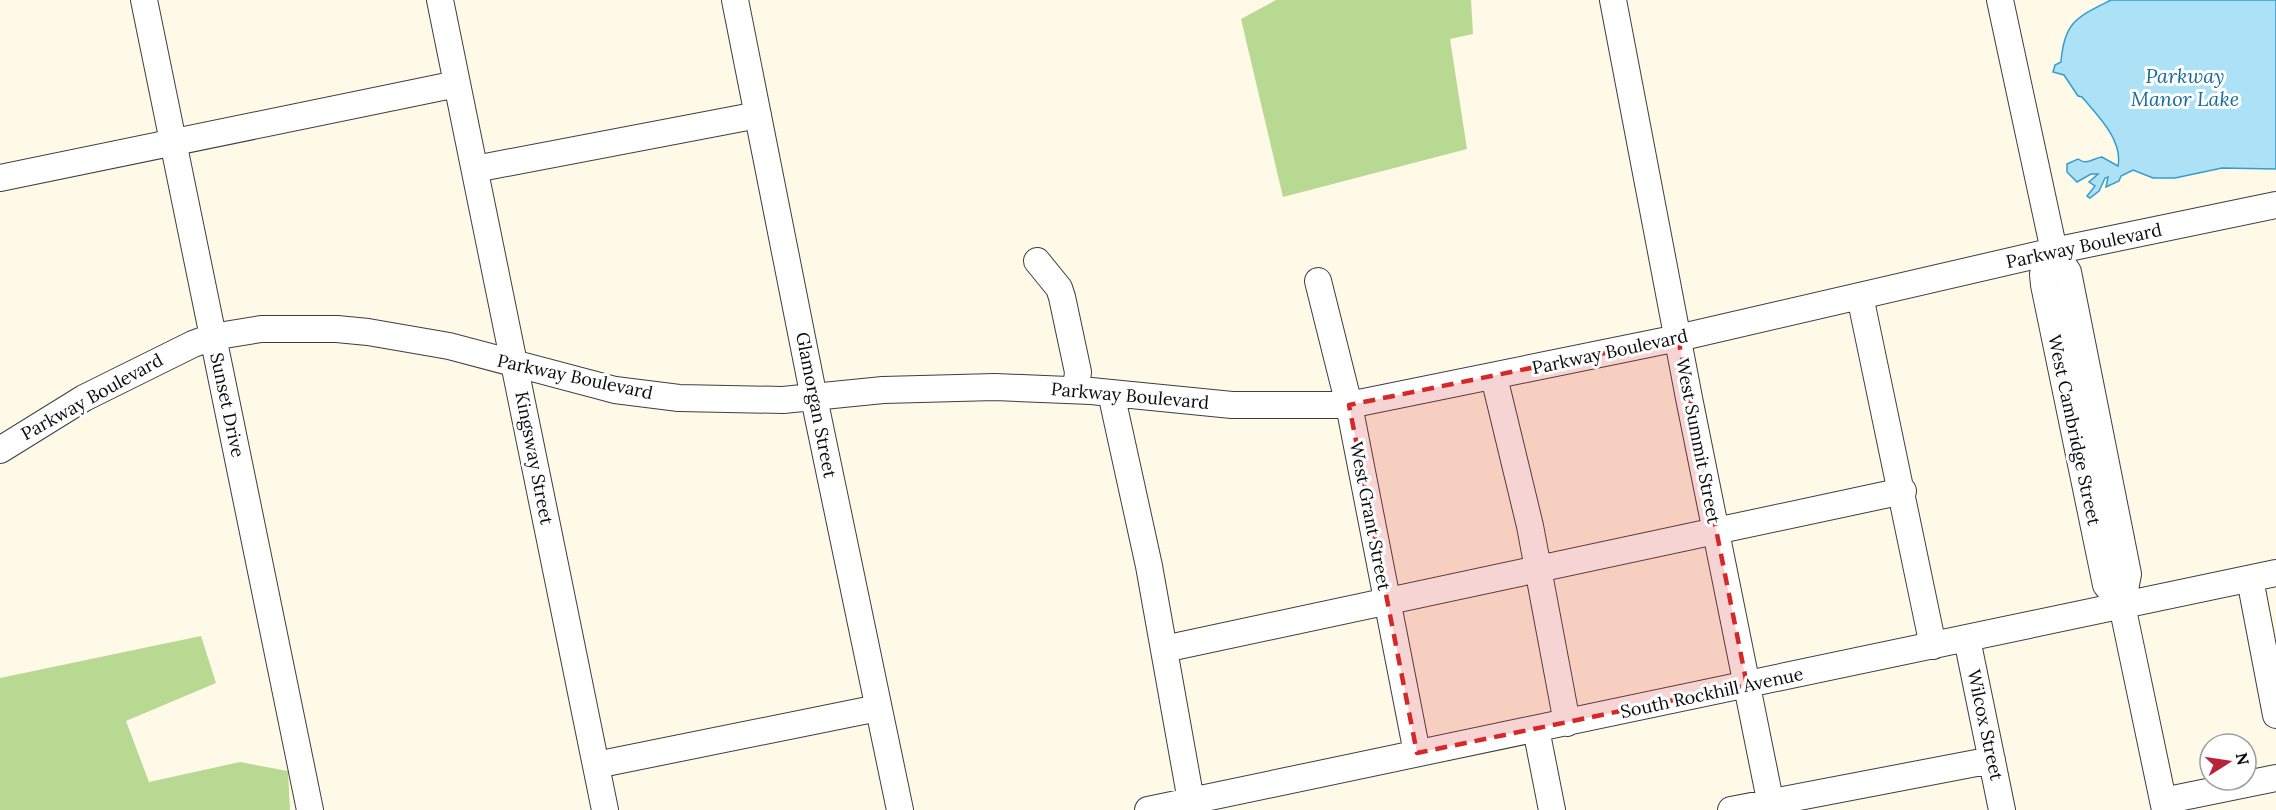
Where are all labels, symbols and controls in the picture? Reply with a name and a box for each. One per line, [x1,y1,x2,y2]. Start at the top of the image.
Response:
water label: Parkway Manor Lake [2131,63,2239,111]
street label: Parkway Boulevard [2004,218,2164,273]
street label: Parkway Boulevard [1530,324,1690,379]
street label: Glamorgan Street [791,330,842,480]
street label: West Cambridge Street [2043,332,2106,527]
street label: Parkway Boulevard [17,348,167,445]
street label: Parkway Boulevard [495,349,655,404]
street label: Sunset Drive [205,350,250,460]
street label: West Summit Street [1671,356,1726,526]
street label: Parkway Boulevard [1050,377,1210,414]
street label: Kingsway Street [510,389,559,526]
street label: West Grant Street [1345,440,1396,592]
street label: South Rockhill Avenue [1618,662,1806,723]
street label: Wilcox Street [1963,667,2008,782]
north arrow [2198,732,2258,792]
text: N [2232,751,2254,767]

